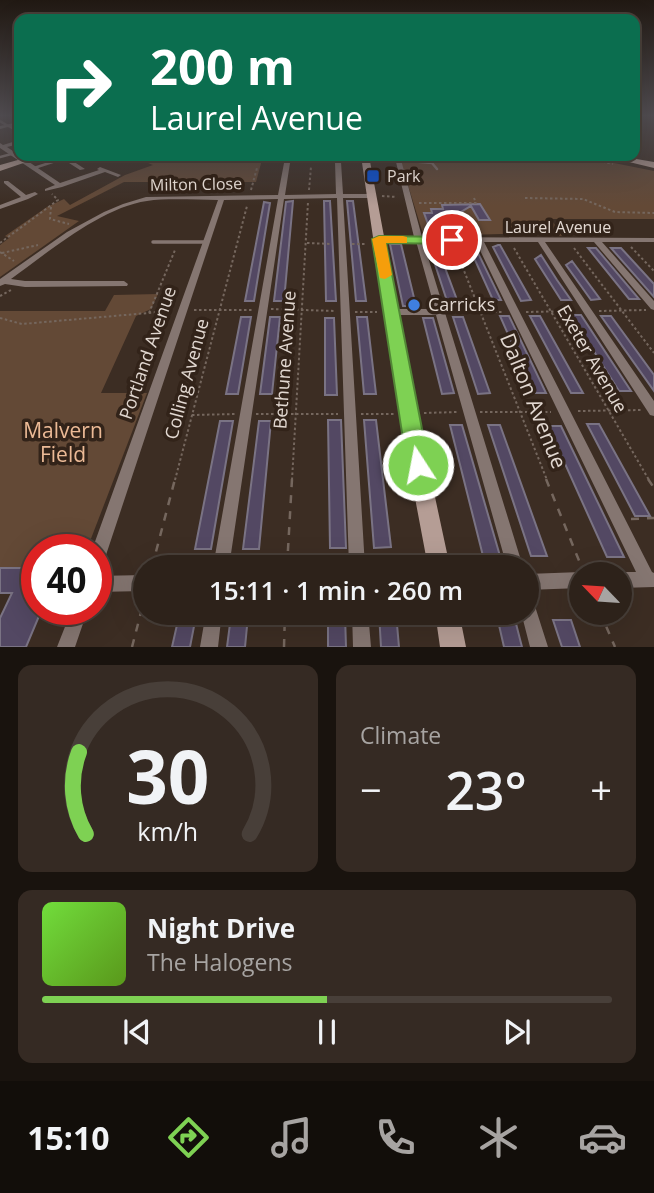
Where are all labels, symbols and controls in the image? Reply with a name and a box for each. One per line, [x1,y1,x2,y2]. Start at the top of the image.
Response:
text: 200 m [150,33,295,99]
icon: right [35,42,126,133]
text: Laurel Avenue [150,96,363,139]
place label: Park [387,165,421,187]
marker: Park [365,168,381,184]
street label: Milton Close [150,172,242,196]
pin [422,210,482,270]
street label: Laurel Avenue [505,216,611,238]
icon: arrive [433,221,471,259]
street label: Portland Avenue [113,283,181,422]
street label: Bethune Avenue [267,290,301,430]
place label: Carricks [428,292,495,316]
marker: Carricks [406,297,422,313]
street label: Exeter Avenue [552,300,633,417]
street label: Colling Avenue [158,316,214,442]
street label: Dalton Avenue [494,329,574,473]
park label: Malvern Field [23,416,103,468]
position arrow [381,428,455,502]
speed limit sign: 40 [21,534,112,625]
north arrow [569,562,632,625]
map controls [569,562,632,625]
text: 15:11 · 1 min · 260 m [209,572,463,608]
text: Climate [360,719,441,751]
text: 30 [126,727,210,826]
text: 23° [445,754,527,825]
text: − [360,763,382,815]
text: + [590,763,612,815]
text: km/h [138,814,198,848]
text: Night Drive [147,910,295,946]
text: The Halogens [147,946,293,978]
icon: previous [118,1013,156,1051]
icon: pause [308,1013,346,1051]
icon: next [498,1013,536,1051]
icon: directions [164,1113,213,1162]
icon: music [267,1113,316,1162]
icon: phone [371,1113,420,1162]
icon: climate [474,1113,523,1162]
icon: car [578,1113,627,1162]
text: 15:10 [27,1116,110,1159]

